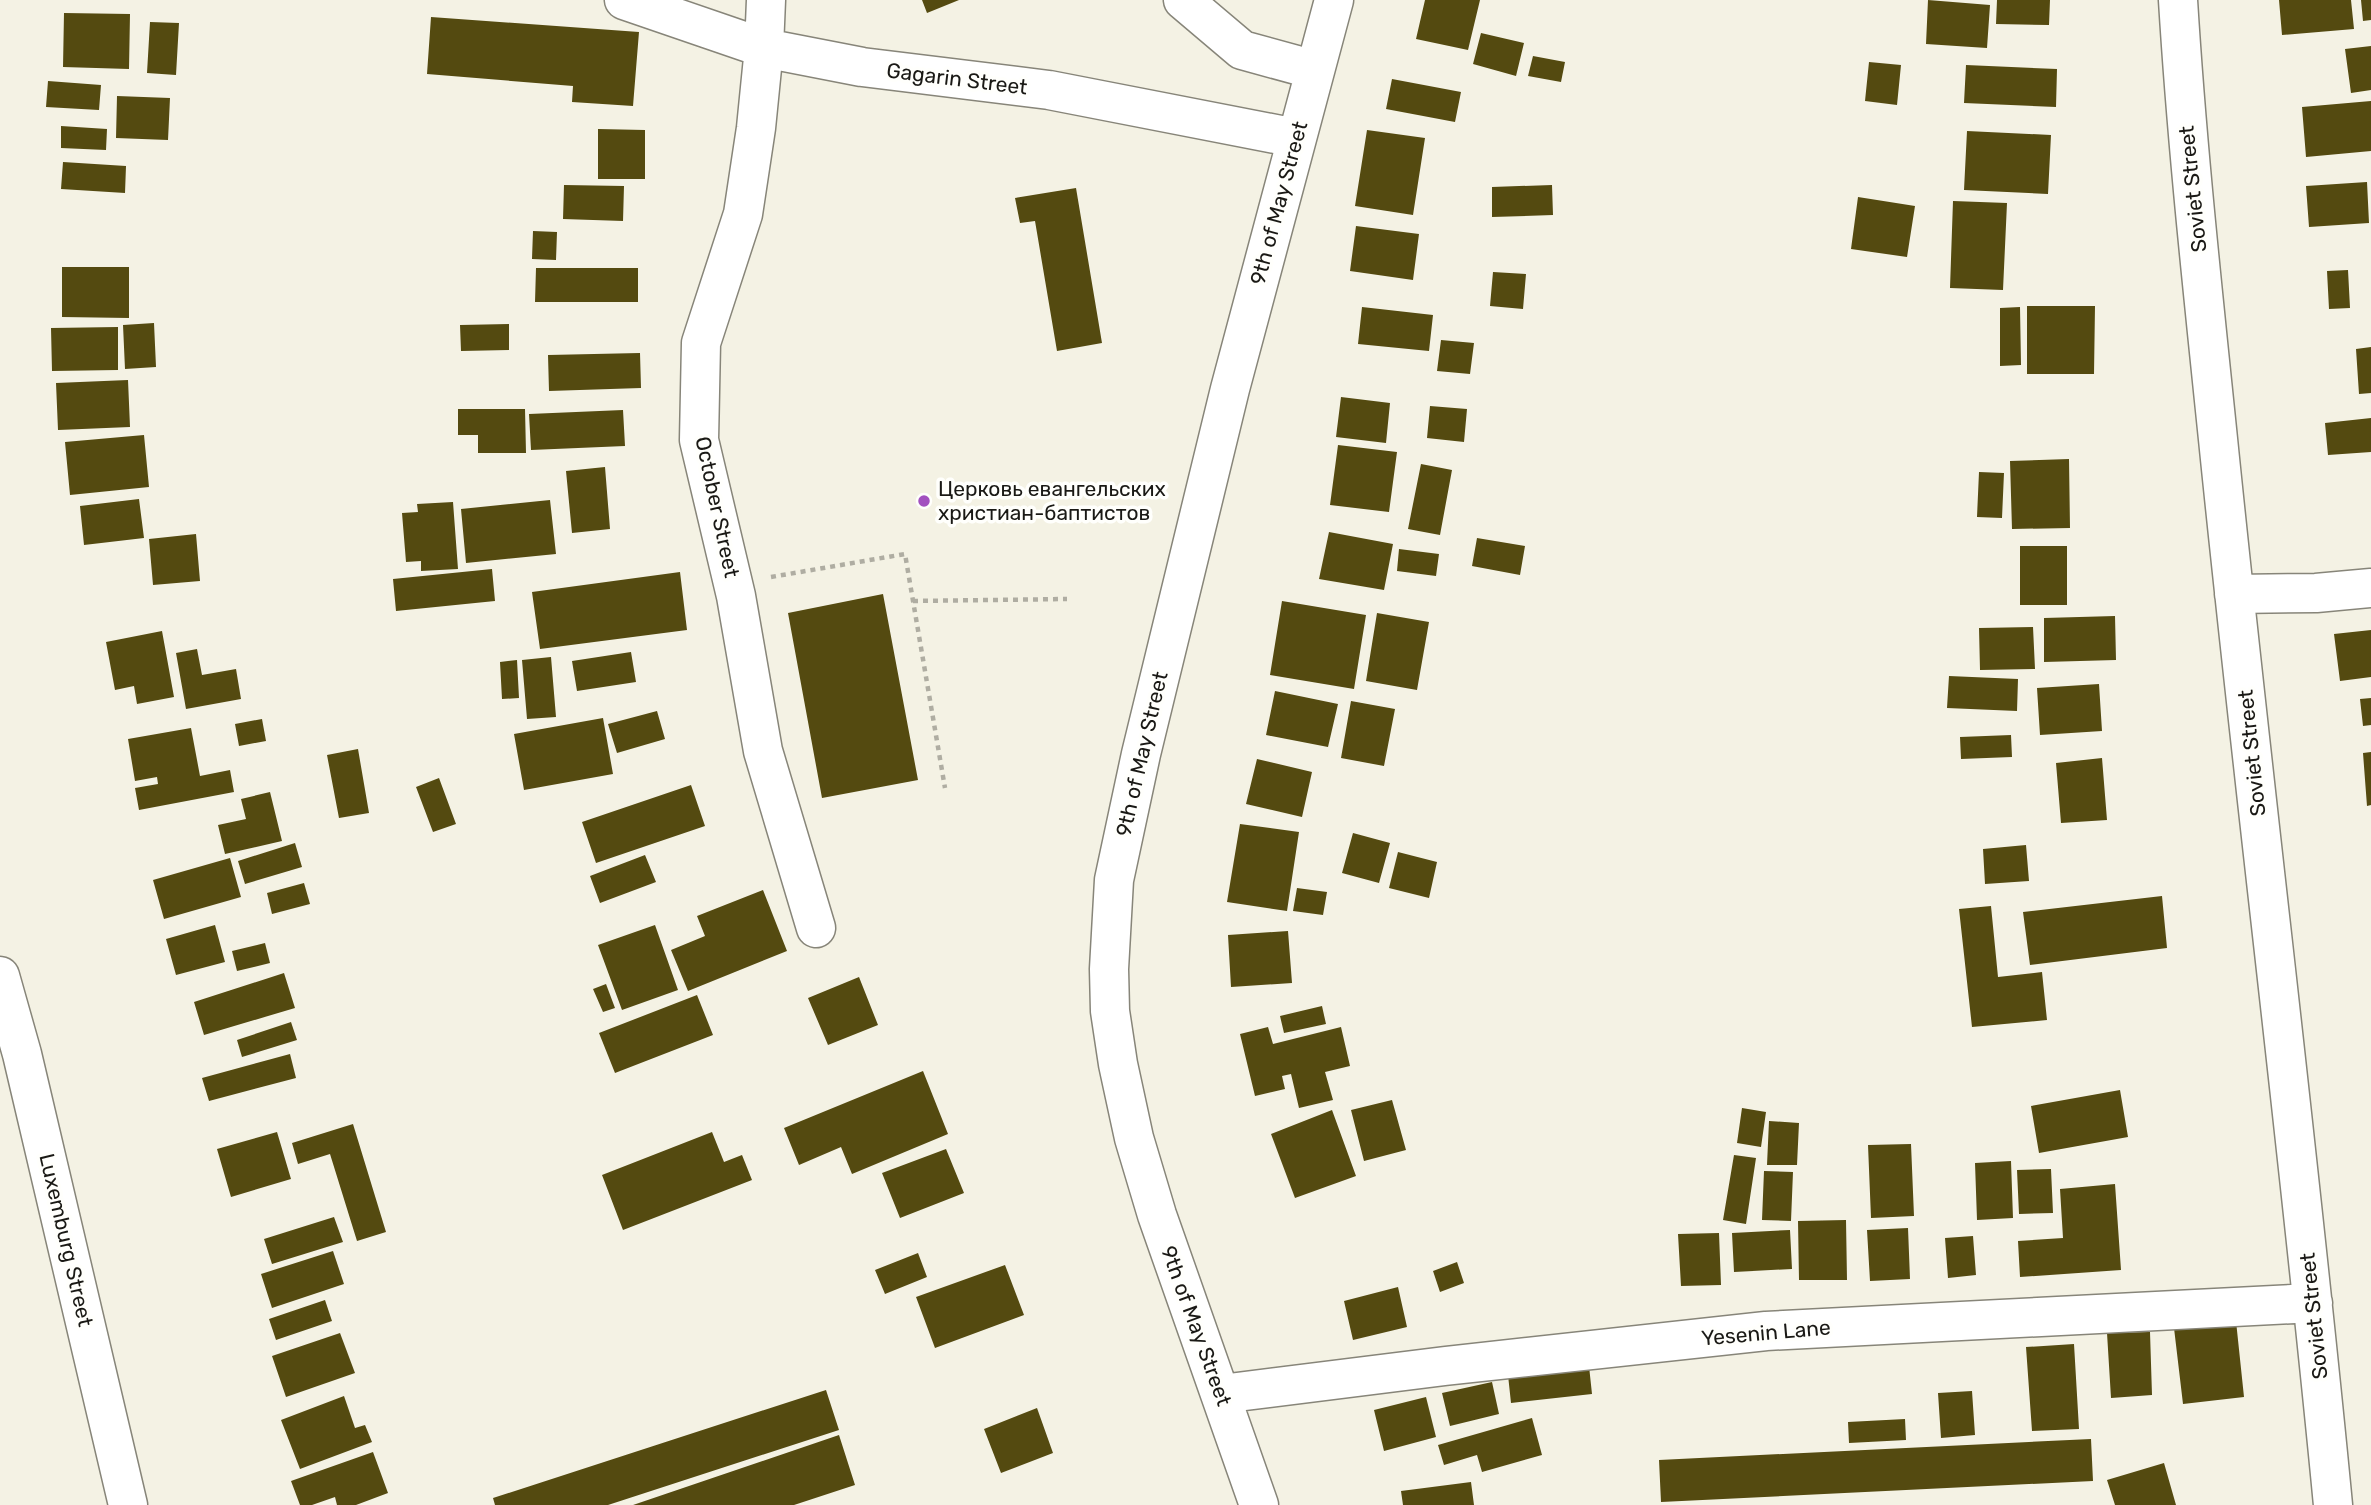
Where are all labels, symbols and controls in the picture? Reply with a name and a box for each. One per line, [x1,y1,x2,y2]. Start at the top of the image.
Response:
street label: Gagarin Street [885,57,1029,100]
street label: 9th of May Street [1245,118,1312,287]
street label: Soviet Street [2173,124,2212,254]
street label: October Street [690,434,745,580]
place label: Церковь евангельских христиан-баптистов [938,476,1166,525]
marker: Церковь евангельских христиан-баптистов [916,493,932,509]
street label: 9th of May Street [1110,669,1173,839]
street label: Soviet Street [2232,688,2271,818]
street label: Luxemburg Street [34,1151,99,1329]
street label: 9th of May Street [1156,1243,1237,1409]
street label: Soviet Street [2294,1251,2333,1381]
street label: Yesenin Lane [1700,1314,1832,1351]

